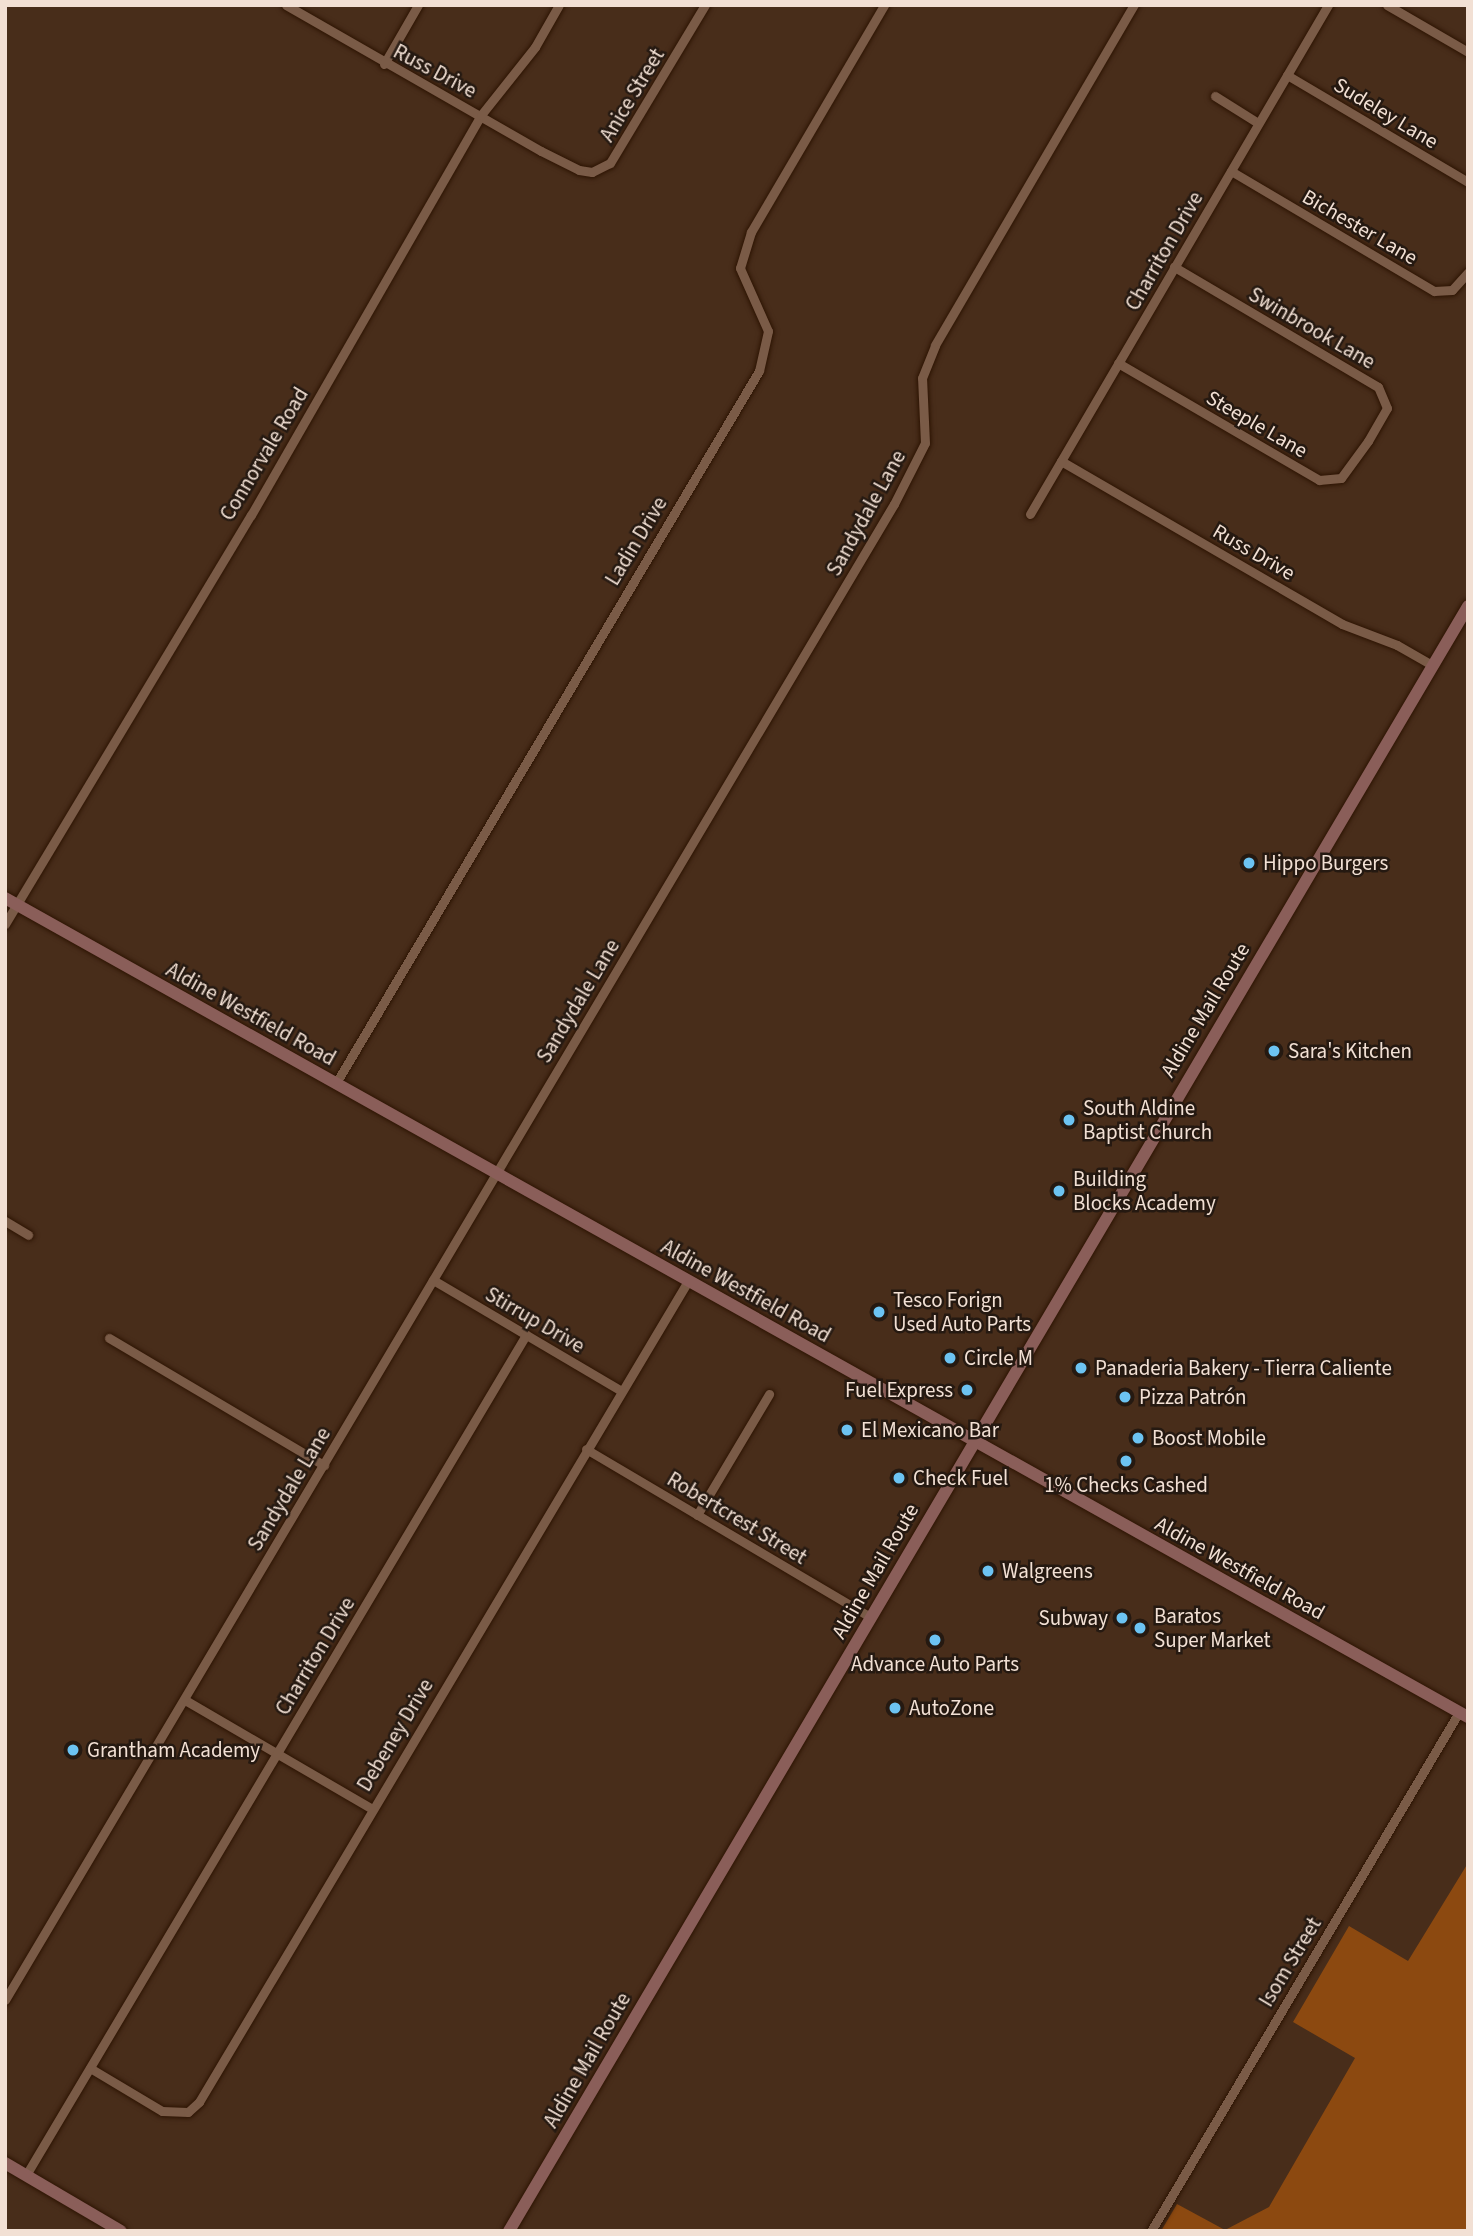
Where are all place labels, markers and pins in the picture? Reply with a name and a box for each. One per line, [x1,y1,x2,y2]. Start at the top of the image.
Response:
place label: Hippo Burgers [1263,850,1388,876]
marker: Hippo Burgers [1241,855,1257,871]
place label: Sara's Kitchen [1288,1038,1412,1064]
marker: Sara's Kitchen [1266,1043,1282,1059]
place label: South Aldine Baptist Church [1083,1095,1212,1145]
marker: South Aldine Baptist Church [1061,1112,1077,1128]
place label: Building Blocks Academy [1073,1166,1216,1216]
marker: Building Blocks Academy [1051,1183,1067,1199]
place label: Tesco Forign Used Auto Parts [893,1287,1031,1337]
marker: Tesco Forign Used Auto Parts [871,1304,887,1320]
place label: Circle M [964,1345,1033,1371]
marker: Circle M [942,1350,958,1366]
place label: Panaderia Bakery - Tierra Caliente [1095,1355,1392,1381]
marker: Panaderia Bakery - Tierra Caliente [1073,1360,1089,1376]
place label: Fuel Express [845,1377,953,1403]
marker: Fuel Express [959,1382,975,1398]
place label: Pizza Patrón [1139,1384,1247,1410]
marker: Pizza Patrón [1117,1389,1133,1405]
place label: El Mexicano Bar [861,1417,999,1443]
marker: El Mexicano Bar [839,1422,855,1438]
place label: Boost Mobile [1152,1425,1266,1451]
marker: Boost Mobile [1130,1430,1146,1446]
marker: 1% Checks Cashed [1118,1453,1134,1469]
place label: Check Fuel [913,1465,1008,1491]
marker: Check Fuel [891,1470,907,1486]
place label: 1% Checks Cashed [1044,1472,1208,1498]
place label: Walgreens [1002,1558,1093,1584]
marker: Walgreens [980,1563,996,1579]
place label: Baratos Super Market [1154,1603,1271,1653]
place label: Subway [1039,1605,1108,1631]
marker: Subway [1114,1610,1130,1626]
marker: Baratos Super Market [1132,1620,1148,1636]
marker: Advance Auto Parts [927,1632,943,1648]
place label: Advance Auto Parts [851,1651,1019,1677]
place label: AutoZone [909,1695,994,1721]
marker: AutoZone [887,1700,903,1716]
place label: Grantham Academy [87,1737,260,1763]
marker: Grantham Academy [65,1742,81,1758]

